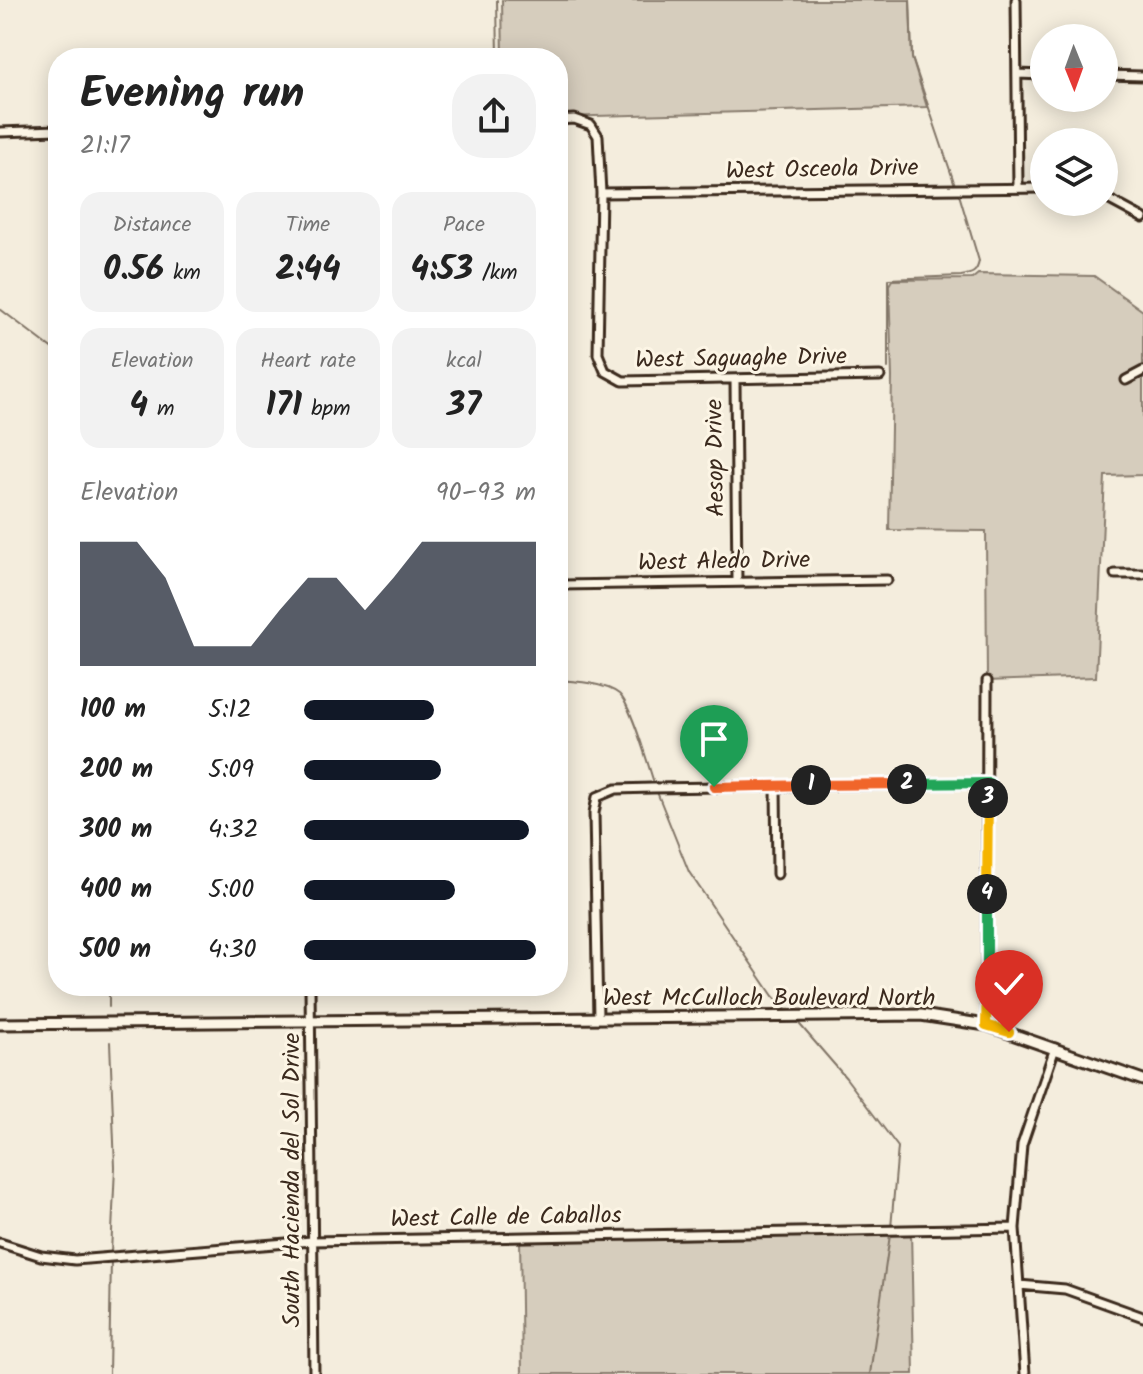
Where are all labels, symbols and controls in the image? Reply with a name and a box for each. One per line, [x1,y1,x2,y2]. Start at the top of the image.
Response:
north arrow [1030,24,1118,112]
map controls [1030,24,1118,216]
text: Evening run [80,60,304,130]
button: share [452,74,536,158]
text: 21:17 [80,125,130,167]
button: layers [1030,128,1118,216]
street label: West Osceola Drive [725,149,919,191]
text: Distance [112,208,192,243]
text: Time [286,208,330,243]
text: Pace [443,208,485,243]
text: 0.56 [103,243,164,297]
text: 2:44 [275,243,341,297]
text: 4:53 [410,243,473,297]
text: km [164,256,201,291]
text: /km [473,256,518,291]
street label: West Saguaghe Drive [635,338,847,380]
text: Elevation [110,344,194,379]
text: Heart rate [260,344,356,379]
text: kcal [446,344,482,379]
text: 4 [130,379,148,433]
text: 171 [266,379,302,433]
text: 37 [447,379,481,433]
text: m [148,392,174,427]
text: bpm [302,392,351,427]
street label: Aesop Drive [695,399,737,517]
text: Elevation [80,472,178,514]
text: 90–93 m [436,472,536,514]
street label: West Aledo Drive [637,541,811,583]
text: 100 m [80,689,146,731]
text: 5:12 [208,689,252,731]
pin [680,705,748,787]
icon: arrive [692,717,736,761]
text: 200 m [80,749,153,791]
text: 5:09 [208,749,254,791]
pin: 2 [887,764,927,804]
pin: 1 [791,765,831,805]
text: 2 [901,766,913,801]
text: 1 [808,767,814,802]
pin: 3 [968,778,1008,818]
text: 3 [982,780,994,815]
text: 300 m [80,809,152,851]
text: 4:32 [208,809,259,851]
text: 400 m [80,869,152,911]
text: 5:00 [208,869,254,911]
pin: 4 [967,874,1007,914]
text: 4 [981,876,993,911]
text: 500 m [80,929,151,971]
text: 4:30 [208,929,257,971]
pin [975,950,1043,1032]
icon: check [987,962,1031,1006]
street label: West McCulloch Boulevard North [603,979,935,1018]
street label: South Hacienda del Sol Drive [273,1033,312,1327]
street label: West Calle de Caballos [390,1196,622,1240]

